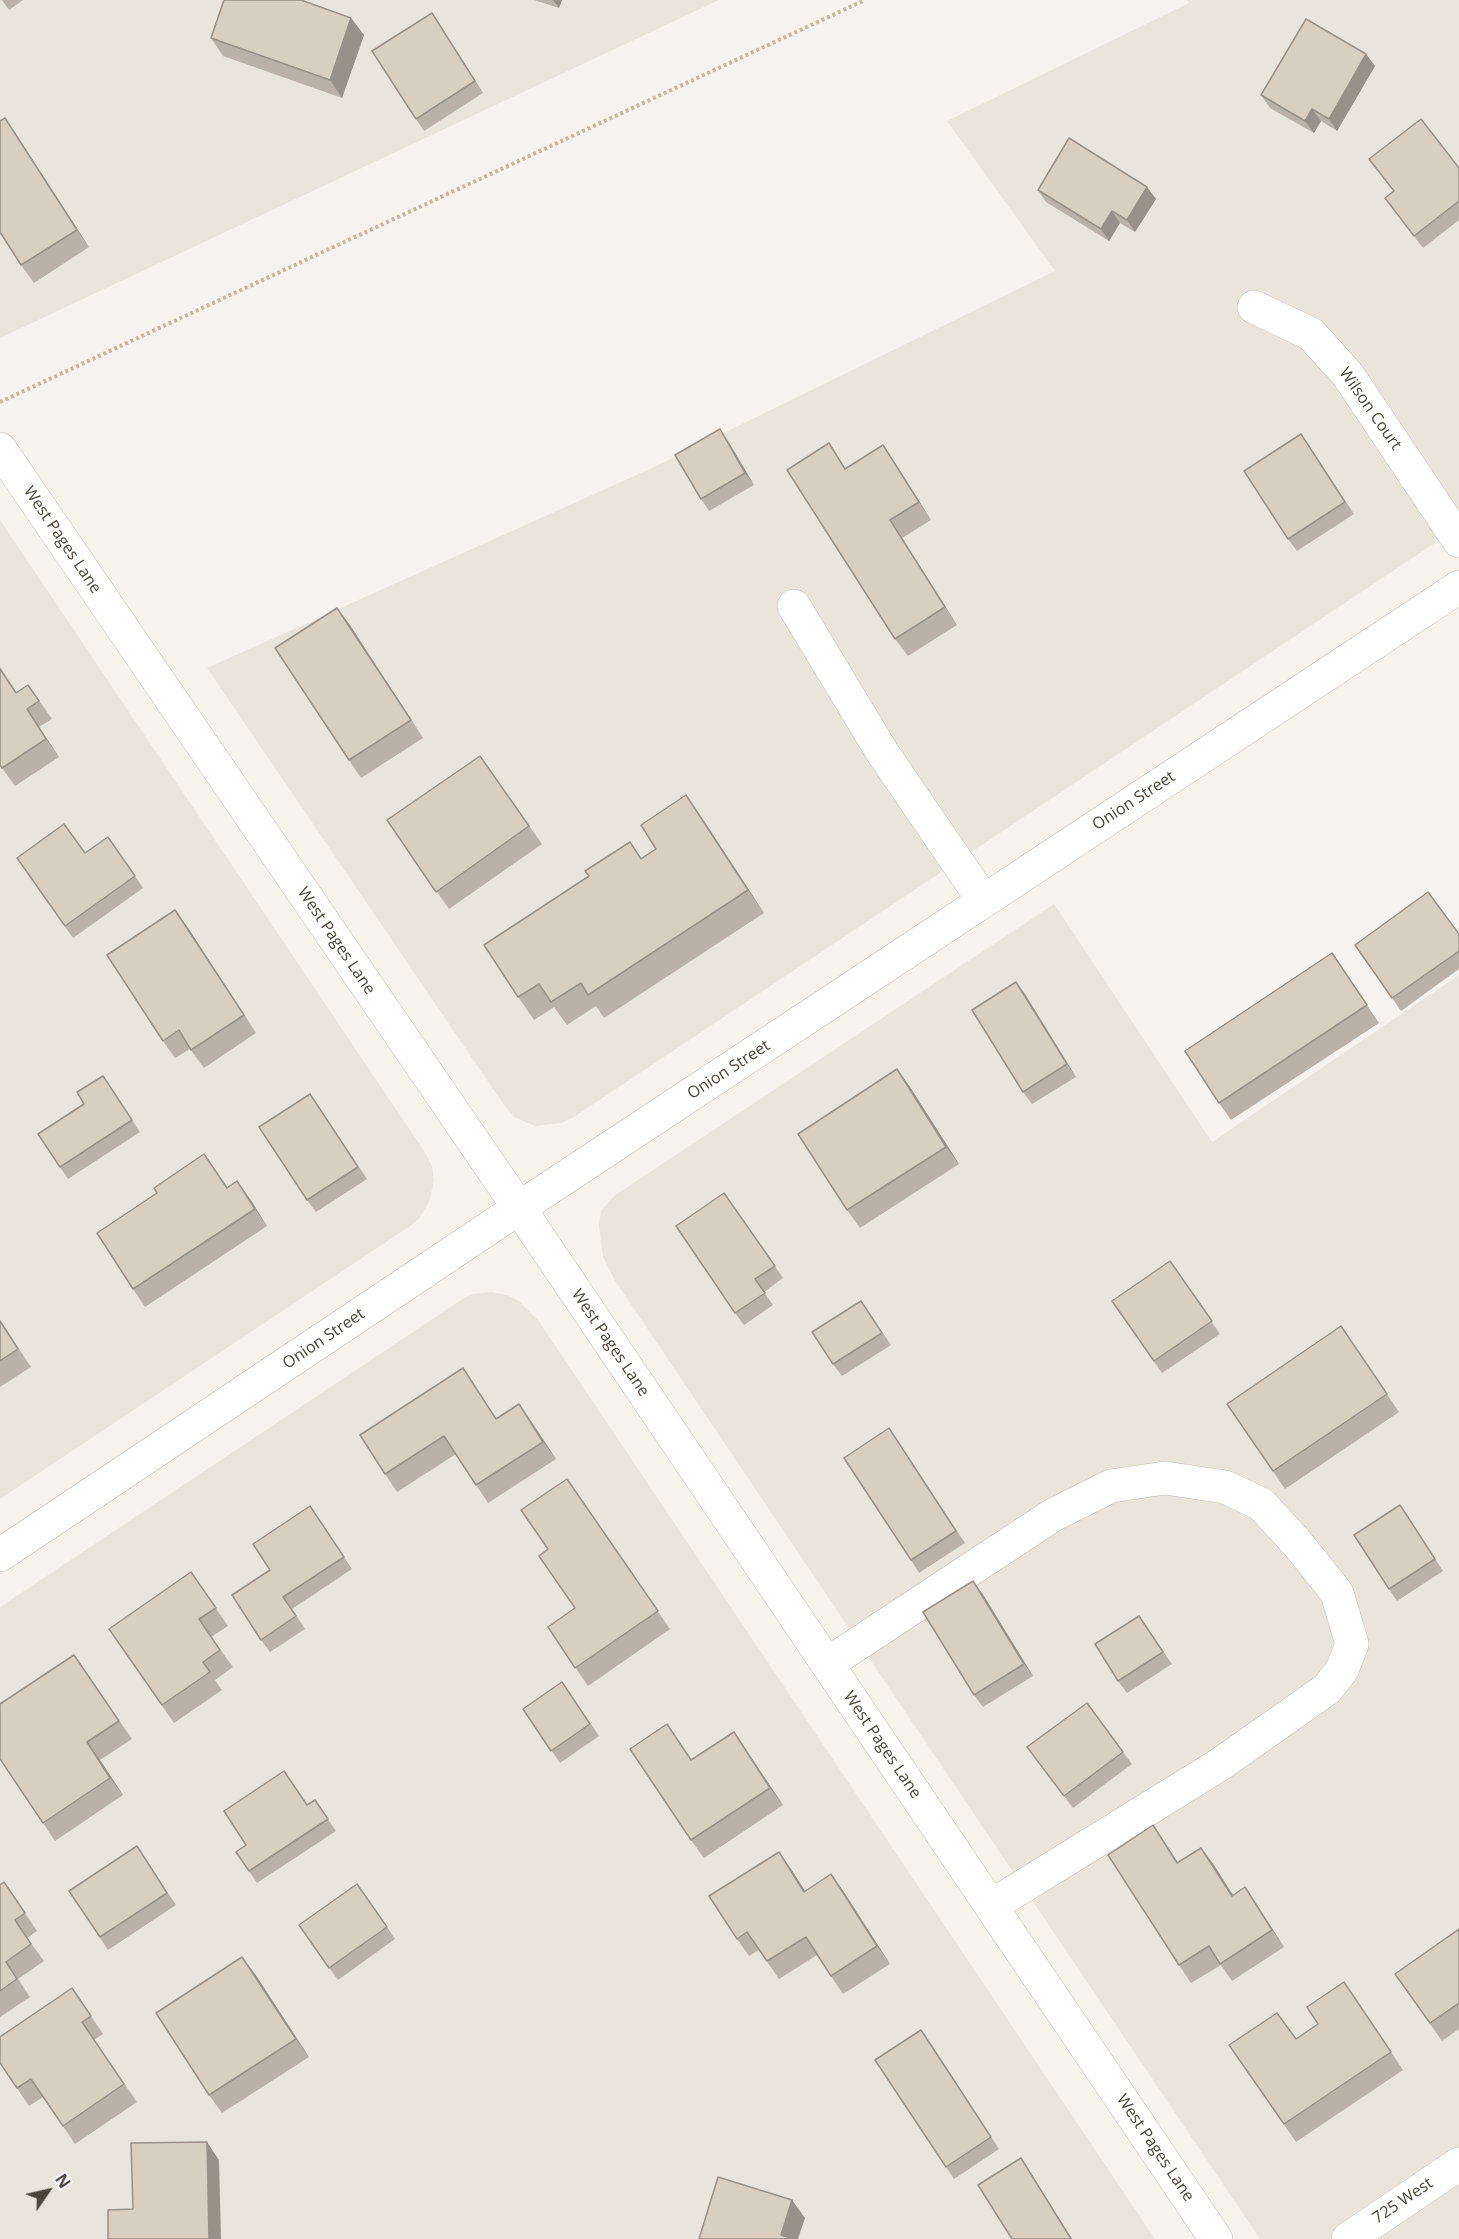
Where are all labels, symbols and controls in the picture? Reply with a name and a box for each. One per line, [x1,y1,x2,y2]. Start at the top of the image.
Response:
street label: Wilson Court [1335,364,1405,454]
street label: West Pages Lane [19,483,105,597]
street label: Onion Street [1089,767,1179,835]
street label: West Pages Lane [293,884,379,998]
street label: Onion Street [684,1036,774,1104]
street label: West Pages Lane [567,1286,653,1400]
street label: Onion Street [279,1305,369,1373]
street label: West Pages Lane [839,1688,925,1802]
street label: West Pages Lane [1112,2091,1198,2205]
north arrow [18,2161,78,2221]
text: N [50,2169,76,2192]
street label: 725 West [1369,2174,1437,2228]

